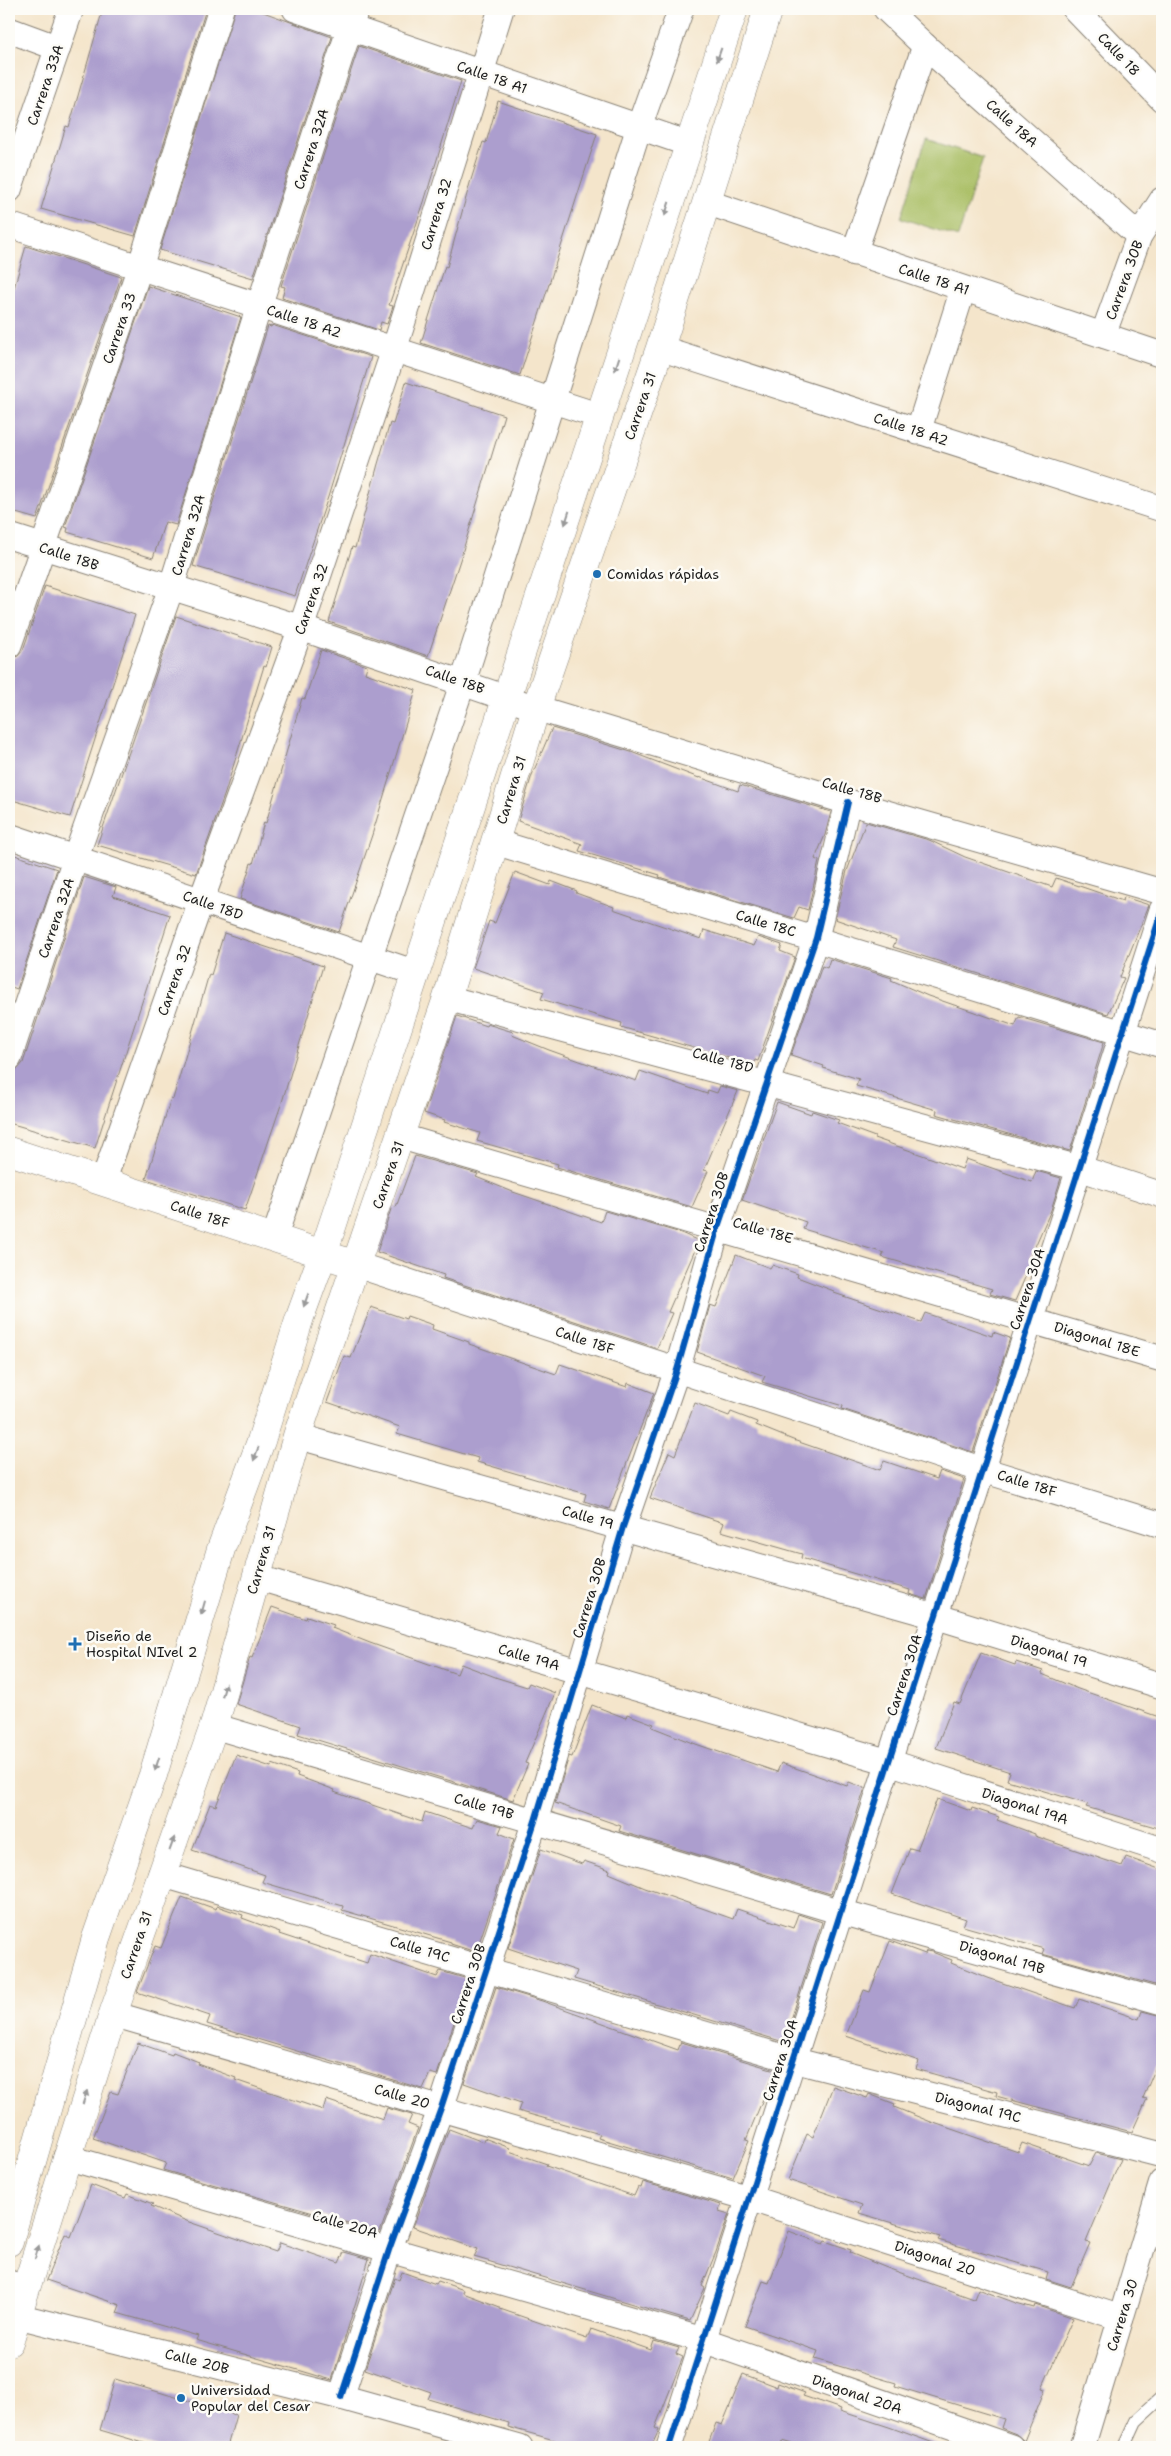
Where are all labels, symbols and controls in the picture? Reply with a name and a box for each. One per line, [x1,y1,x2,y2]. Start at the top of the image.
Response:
street label: Calle 18 [1094,29,1144,79]
street label: Carrera 33A [23,42,67,128]
one-way arrow [714,48,722,63]
street label: Calle 18 A1 [454,57,530,97]
street label: Calle 18A [982,95,1042,151]
street label: Carrera 32A [289,106,333,192]
street label: Carrera 32 [417,176,455,252]
one-way arrow [663,202,671,217]
street label: Carrera 30B [1101,238,1147,322]
street label: Calle 18 A1 [896,259,972,299]
street label: Carrera 33 [98,290,140,366]
street label: Calle 18 A2 [264,300,344,342]
one-way arrow [612,356,620,371]
street label: Carrera 31 [620,370,660,442]
street label: Calle 18 A2 [871,408,951,450]
street label: Carrera 32A [167,492,209,578]
one-way arrow [562,511,570,526]
street label: Calle 18B [37,538,101,574]
street label: Carrera 32 [290,561,332,637]
place label: Comidas rápidas [607,565,719,583]
marker: Comidas rápidas [591,568,603,580]
street label: Calle 18B [423,660,487,698]
street label: Carrera 31 [492,754,530,826]
street label: Calle 18B [820,773,884,807]
street label: Carrera 32A [34,875,78,961]
street label: Calle 18D [180,886,246,924]
street label: Calle 18C [734,905,798,941]
street label: Carrera 32 [153,942,195,1018]
street label: Calle 18D [690,1043,756,1077]
street label: Carrera 31 [368,1139,408,1211]
street label: Carrera 30B [690,1170,732,1254]
street label: Calle 18F [168,1196,232,1232]
street label: Calle 18E [731,1213,796,1247]
street label: Carrera 30A [1005,1246,1049,1332]
one-way arrow [302,1293,310,1308]
street label: Diagonal 18E [1052,1317,1142,1361]
street label: Calle 18F [553,1322,617,1358]
one-way arrow [252,1447,260,1462]
street label: Calle 18F [995,1465,1059,1501]
street label: Calle 19 [560,1501,616,1533]
street label: Carrera 31 [243,1524,279,1596]
street label: Carrera 30B [568,1556,610,1640]
one-way arrow [198,1600,206,1615]
place label: Diseño de Hospital NIvel 2 [86,1627,198,1661]
street label: Diagonal 19 [1008,1631,1090,1671]
street label: Carrera 30A [882,1632,926,1718]
marker: Diseño de Hospital NIvel 2 [68,1637,82,1651]
street label: Calle 19A [496,1640,562,1674]
one-way arrow [221,1683,229,1698]
one-way arrow [152,1756,160,1771]
street label: Diagonal 19A [979,1784,1071,1828]
street label: Calle 19B [452,1789,516,1823]
one-way arrow [168,1836,176,1851]
street label: Carrera 31 [116,1909,156,1981]
street label: Calle 19C [388,1932,452,1966]
street label: Diagonal 19B [957,1936,1047,1978]
street label: Carrera 30B [447,1942,489,2026]
street label: Carrera 30A [758,2017,802,2103]
street label: Calle 20 [372,2079,432,2113]
street label: Diagonal 19C [933,2088,1023,2126]
one-way arrow [82,2090,90,2105]
street label: Calle 20A [310,2206,380,2242]
street label: Diagonal 20 [892,2236,978,2280]
one-way arrow [33,2245,41,2260]
street label: Carrera 30 [1102,2276,1142,2354]
street label: Calle 20B [163,2344,231,2378]
street label: Diagonal 20A [810,2370,904,2418]
place label: Universidad Popular del Cesar [191,2381,311,2415]
marker: Universidad Popular del Cesar [175,2392,187,2404]

